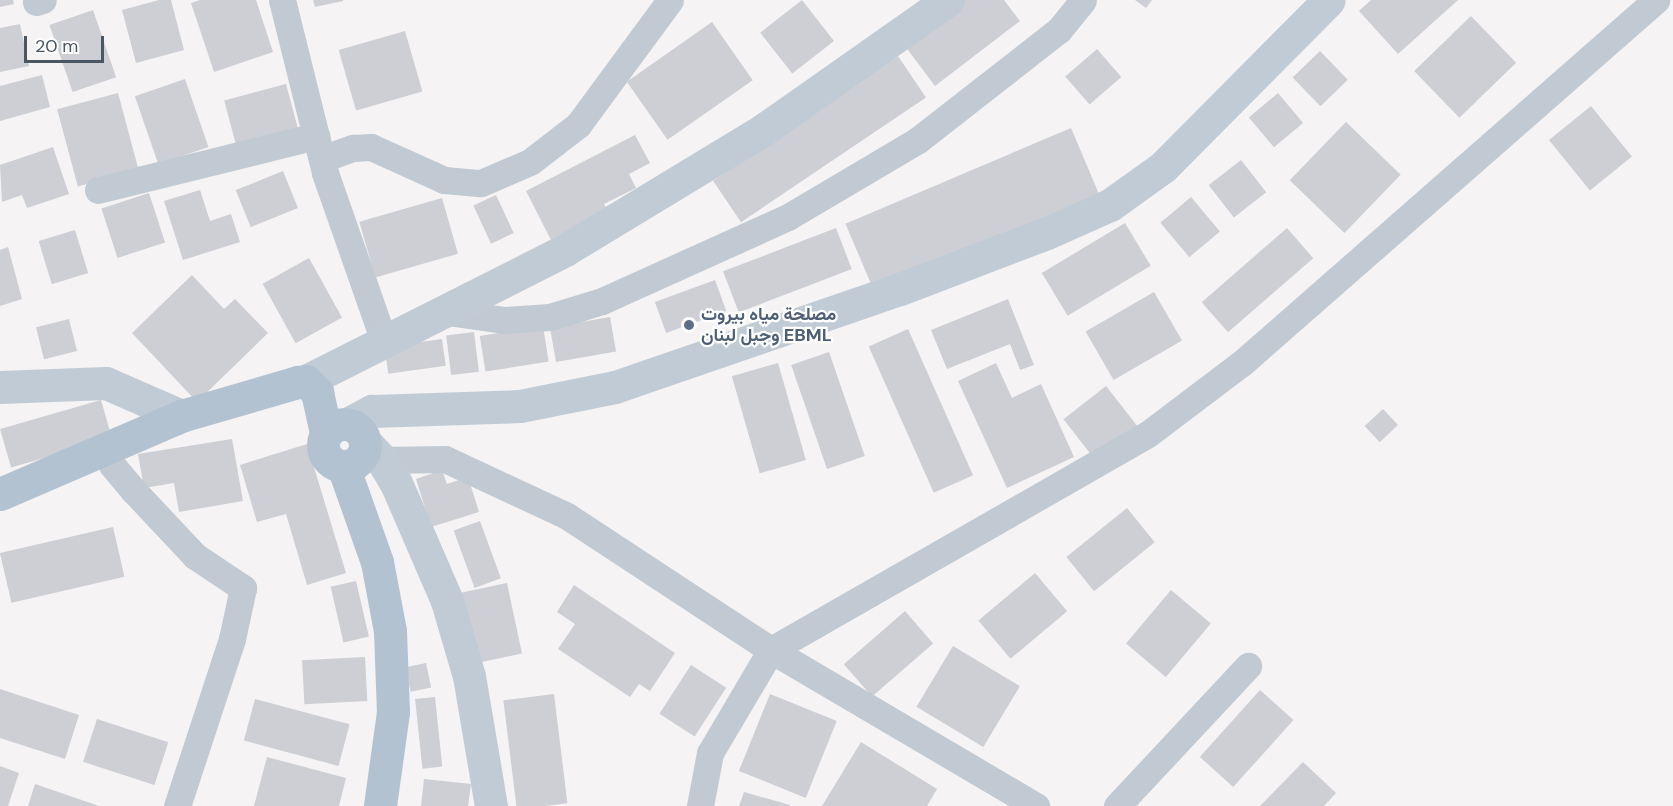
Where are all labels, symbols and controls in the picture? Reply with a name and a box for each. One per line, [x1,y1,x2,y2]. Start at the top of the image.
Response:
scale bar [27,24,106,62]
text: 20 m [35,34,78,58]
place label: مصلحة مياه بيروت وجبل لبنان EBML [701,304,836,346]
marker: مصلحة مياه بيروت وجبل لبنان EBML [682,318,696,332]

